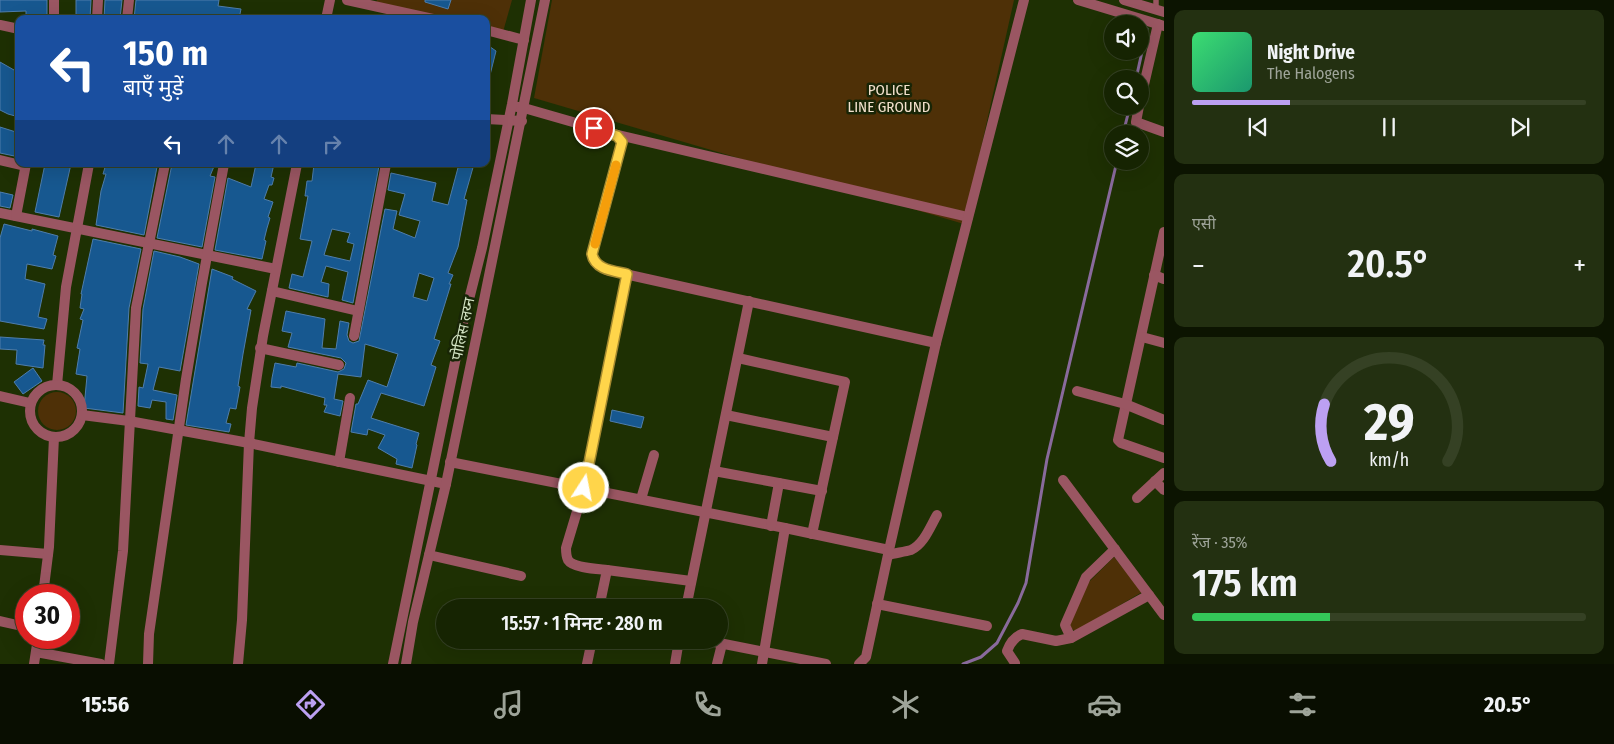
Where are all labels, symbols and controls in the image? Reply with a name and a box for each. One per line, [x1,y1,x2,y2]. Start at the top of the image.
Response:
map controls [1104,15,1149,170]
button: sound [1104,15,1149,60]
text: 150 m [123,32,208,74]
icon: left [40,35,105,100]
text: Night Drive [1267,41,1355,64]
text: The Halogens [1267,64,1355,83]
button: search [1104,70,1149,115]
text: बाएँ मुड़ें [123,74,184,101]
park label: POLICE LINE GROUND [848,81,930,116]
pin [573,107,615,149]
icon: previous [1244,113,1272,141]
icon: pause [1375,113,1403,141]
icon: next [1506,113,1534,141]
icon: arrive [580,114,608,142]
button: layers [1104,125,1149,170]
icon: left [159,130,187,158]
icon: ahead [212,130,240,158]
icon: ahead [265,130,293,158]
icon: right [318,130,346,158]
text: एसी [1192,214,1216,233]
text: 20.5° [1348,241,1430,287]
text: − [1192,249,1205,282]
text: + [1573,249,1586,282]
street label: पोलिस लय्न [448,295,479,362]
text: 29 [1363,391,1414,454]
text: km/h [1369,449,1409,471]
position arrow [557,461,609,513]
text: रेंज · 35% [1192,533,1248,552]
text: 175 km [1192,560,1298,606]
speed limit sign: 30 [15,584,80,649]
text: 15:57 · 1 मिनट · 280 m [501,612,663,635]
icon: directions [293,687,328,722]
icon: music [491,687,526,722]
icon: phone [690,687,725,722]
icon: climate [888,687,923,722]
icon: car [1087,687,1122,722]
icon: filters [1285,687,1320,722]
text: 15:56 [82,691,129,718]
text: 20.5° [1484,691,1532,718]

